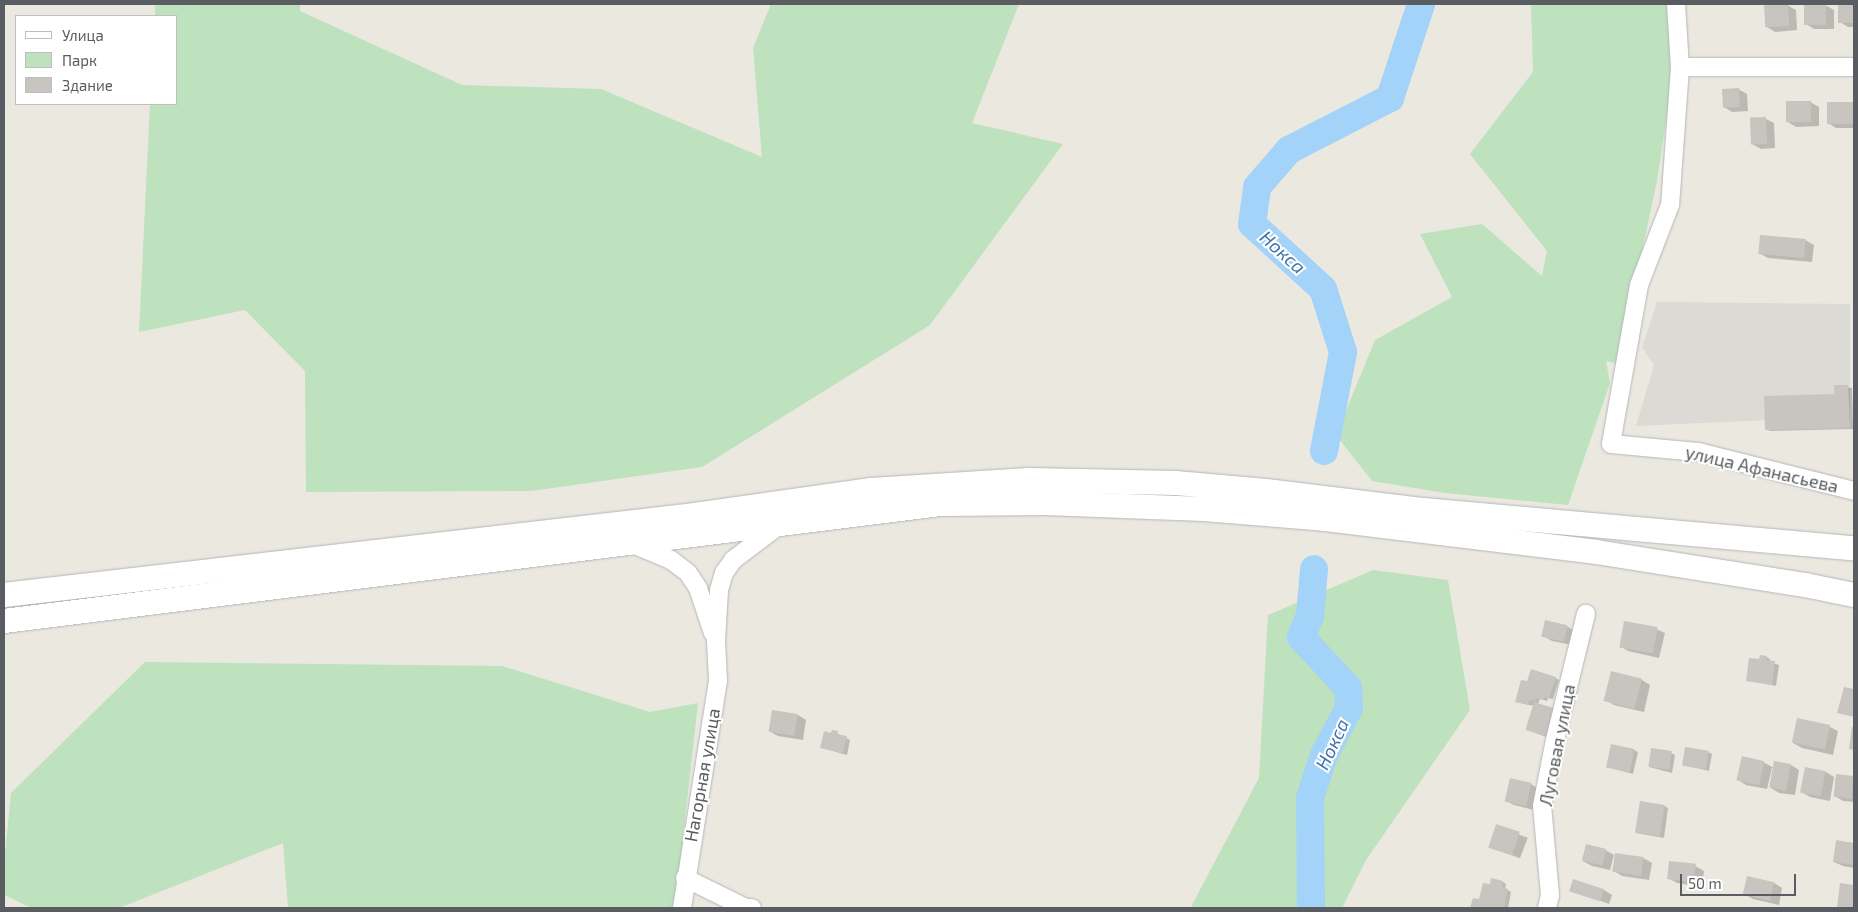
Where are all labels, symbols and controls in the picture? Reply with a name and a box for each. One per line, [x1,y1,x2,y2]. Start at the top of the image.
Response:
legend [15,15,178,105]
text: Улица [62,26,104,44]
text: Парк [62,51,97,69]
text: Здание [62,76,113,94]
water label: Нокса [1255,226,1311,278]
street label: улица Афанасьева [1683,441,1841,497]
street label: Луговая улица [1535,682,1579,808]
street label: Нагорная улица [680,706,724,844]
water label: Нокса [1310,715,1354,773]
scale bar [1683,864,1799,896]
text: 50 m [1688,874,1722,892]

